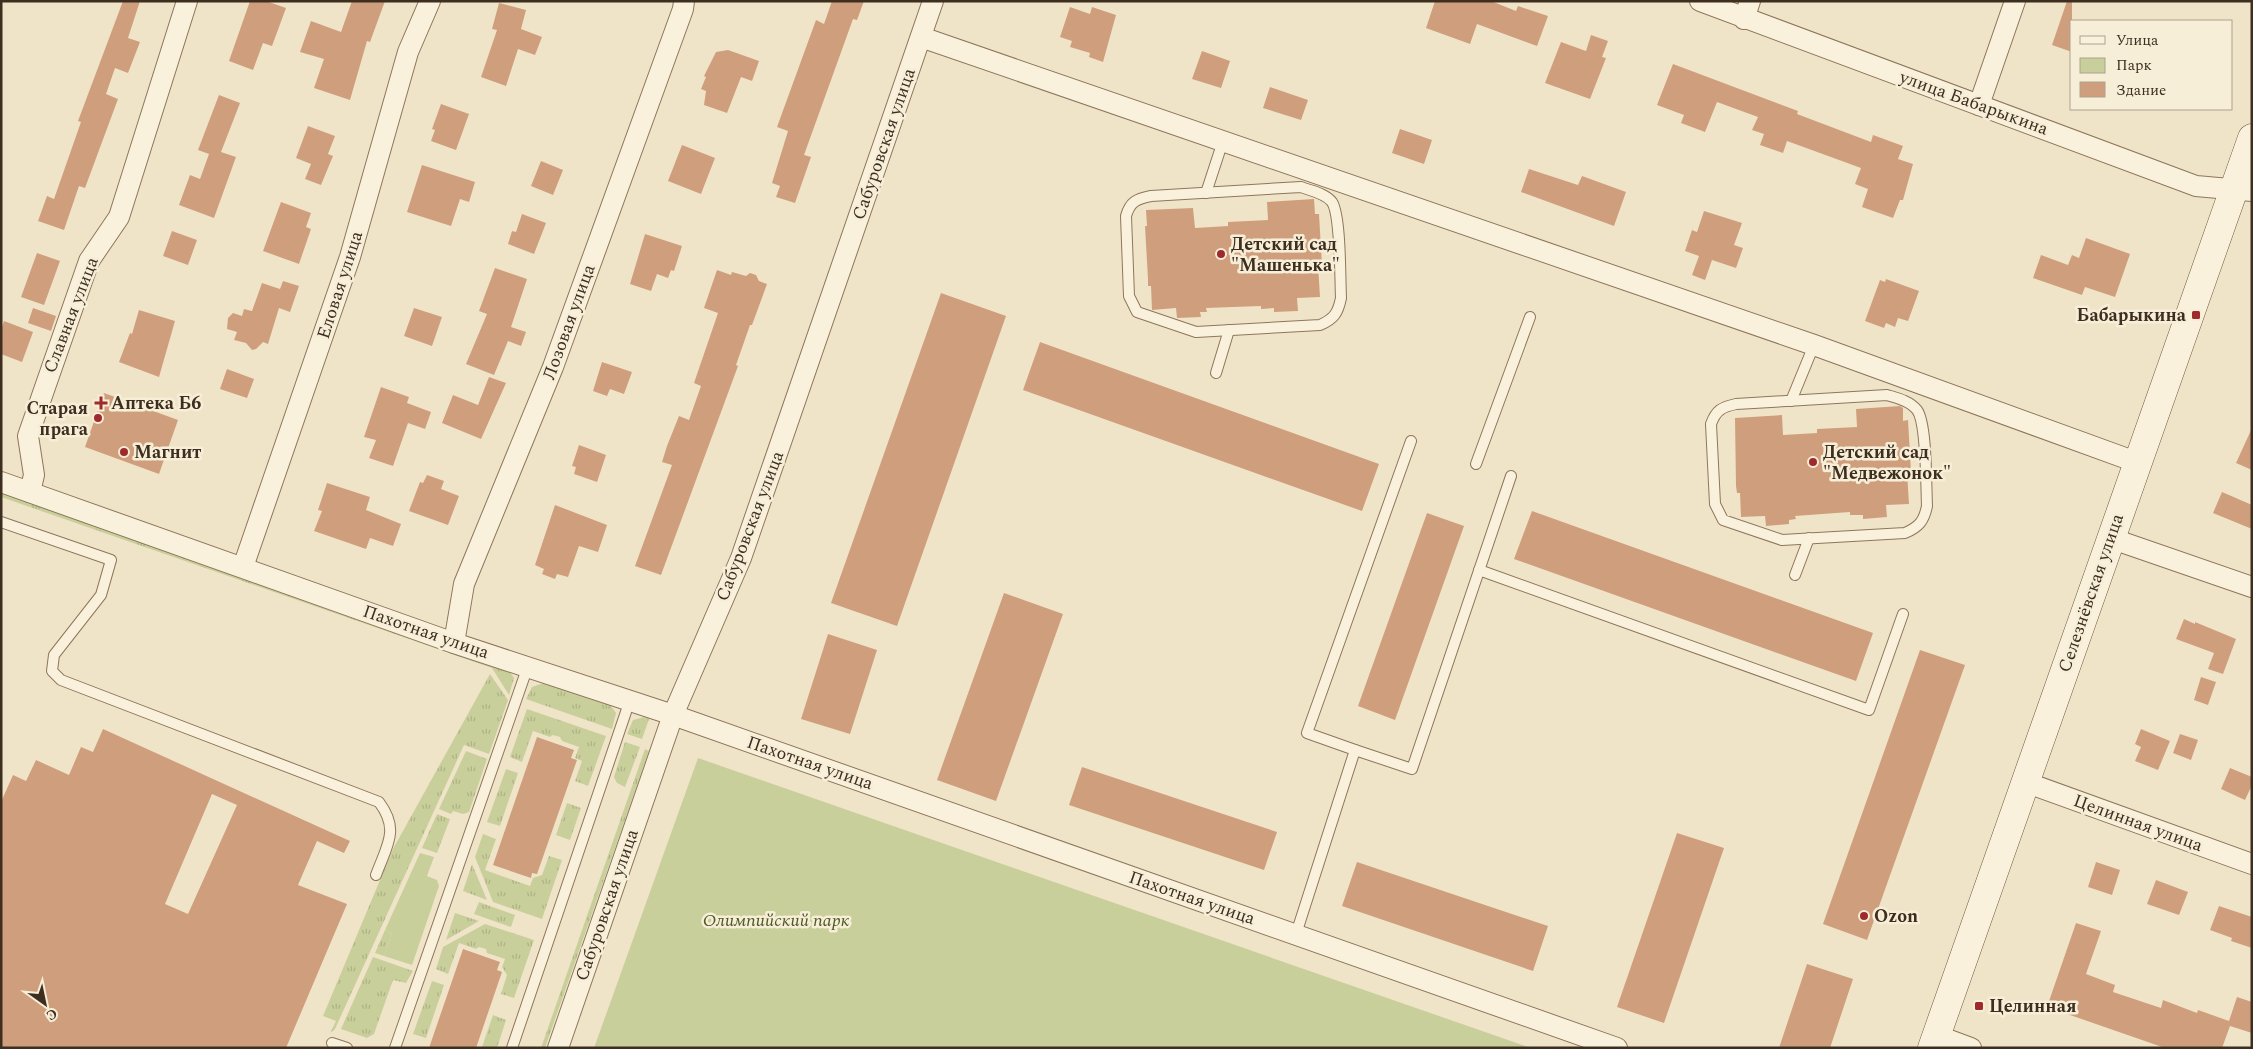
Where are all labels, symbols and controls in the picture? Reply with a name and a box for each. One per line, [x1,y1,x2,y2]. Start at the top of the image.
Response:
legend [2070,20,2233,110]
text: Улица [2116,29,2159,52]
text: Парк [2116,54,2152,77]
street label: улица Бабарыкина [1895,63,2052,143]
street label: Сабуровская улица [845,64,923,224]
text: Здание [2116,79,2166,102]
street label: Еловая улица [310,227,370,342]
place label: Детский сад "Машенька" [1231,231,1340,279]
marker: Детский сад "Машенька" [1215,248,1227,260]
street label: Славная улица [36,253,106,377]
street label: Лозовая улица [536,260,603,384]
place label: Бабарыкина [2077,302,2187,329]
marker: Бабарыкина [2190,309,2202,321]
place label: Аптека Б6 [111,390,201,417]
place label: Старая прага [26,395,89,443]
marker: Аптека Б6 [95,397,107,409]
marker: Старая прага [92,412,104,424]
place label: Магнит [134,439,201,466]
place label: Детский сад "Медвежонок" [1823,439,1951,487]
marker: Магнит [118,446,130,458]
street label: Сабуровская улица [709,447,791,605]
marker: Детский сад "Медвежонок" [1807,456,1819,468]
street label: Селезнёвская улица [2051,510,2131,676]
street label: Пахотная улица [359,598,493,666]
street label: Пахотная улица [743,729,877,797]
street label: Целинная улица [2069,787,2207,859]
street label: Сабуровская улица [568,825,646,985]
street label: Пахотная улица [1125,864,1259,932]
place label: Ozon [1874,903,1918,930]
park label: Олимпийский парк [703,907,850,934]
marker: Ozon [1858,910,1870,922]
north arrow [20,979,70,1029]
place label: Целинная [1989,993,2077,1020]
marker: Целинная [1973,1000,1985,1012]
text: С [42,1003,62,1026]

